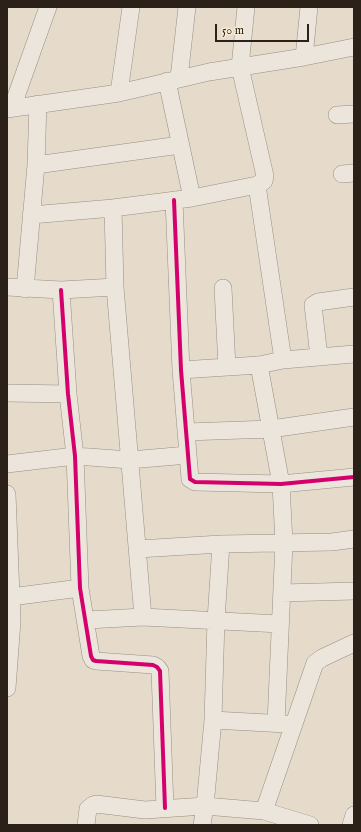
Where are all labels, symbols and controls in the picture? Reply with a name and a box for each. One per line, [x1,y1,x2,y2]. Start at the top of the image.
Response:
scale bar [217,16,311,42]
text: 50 m [222,23,244,38]

